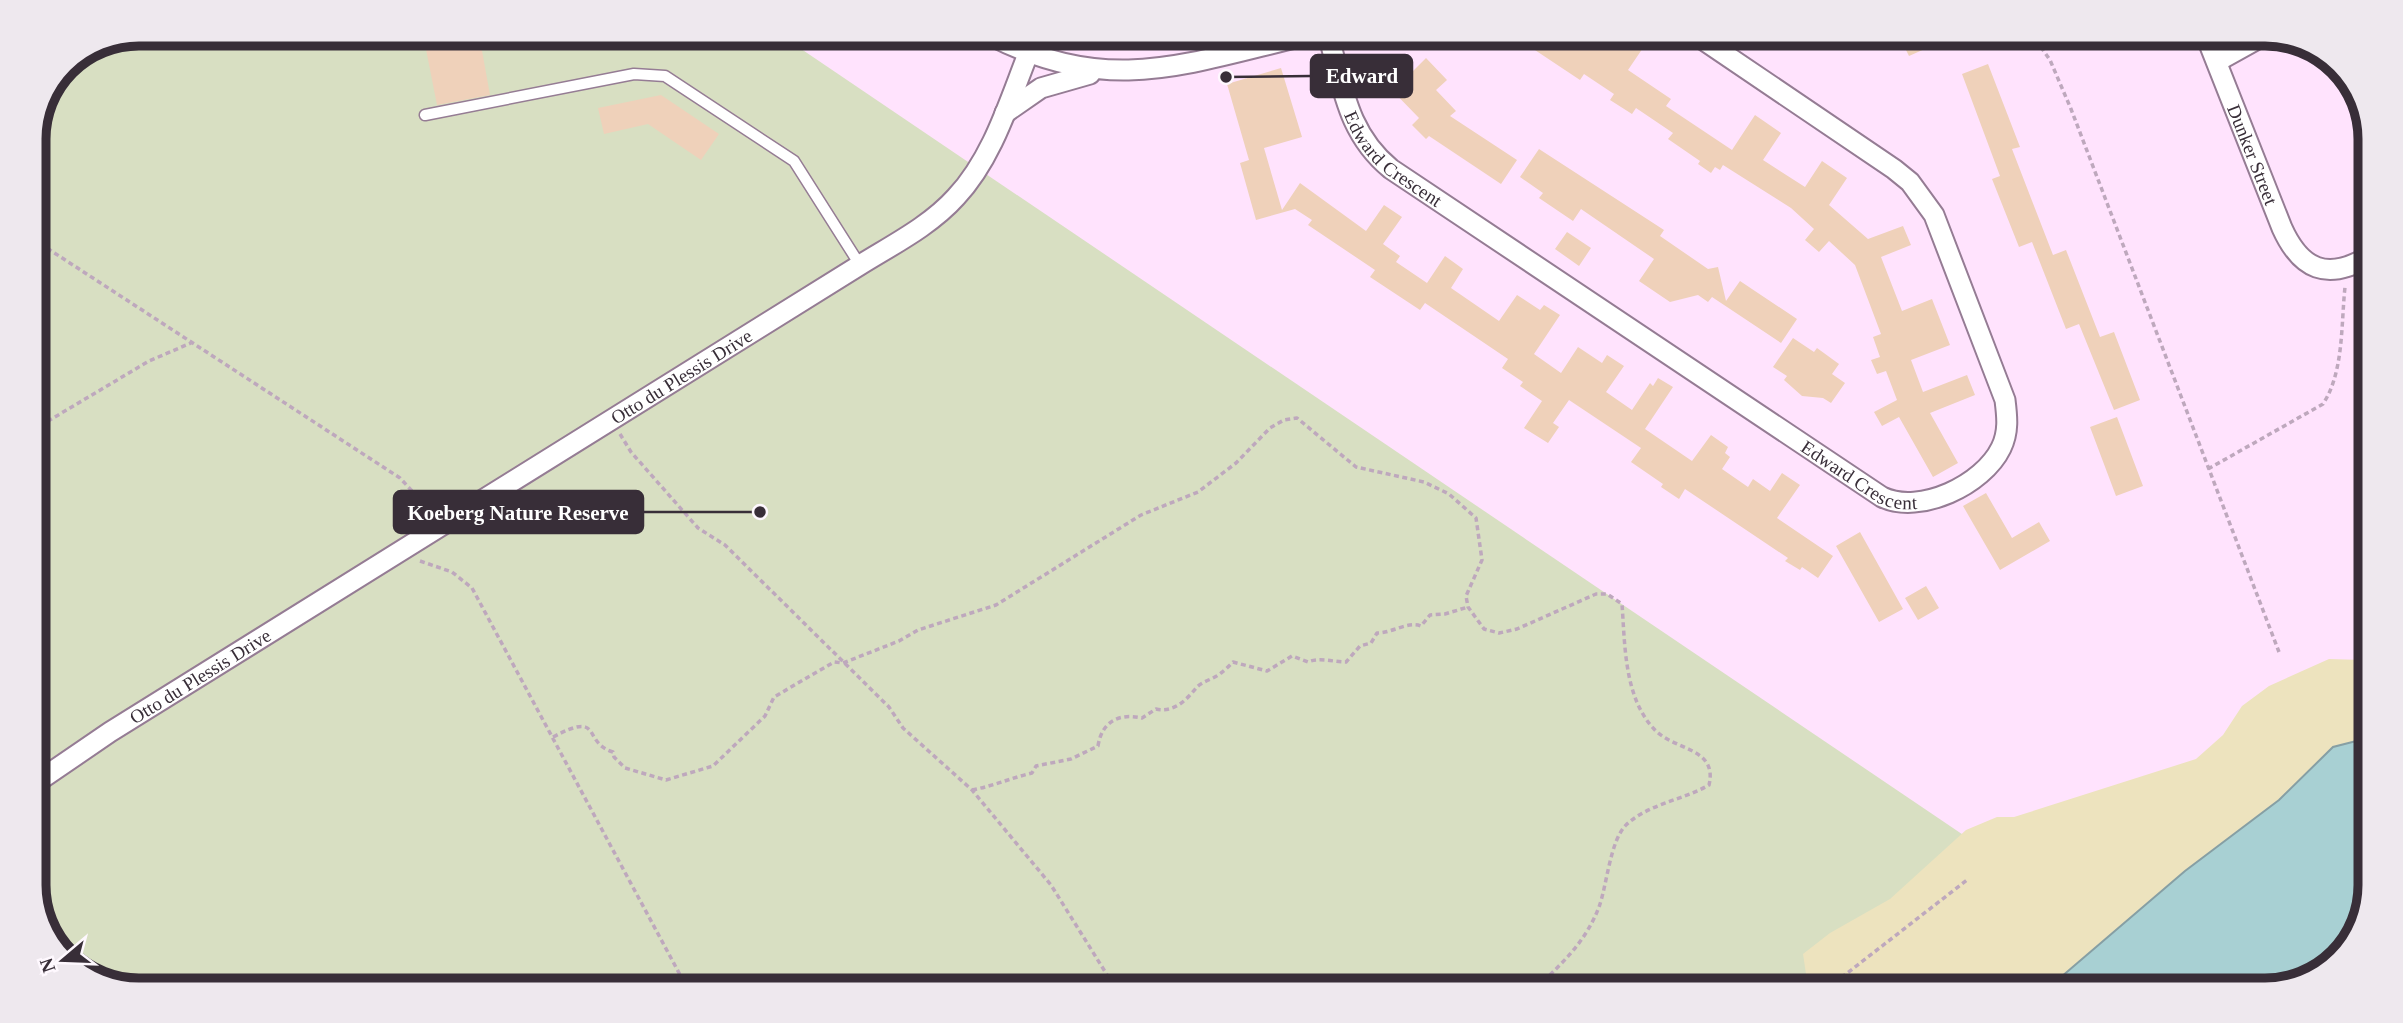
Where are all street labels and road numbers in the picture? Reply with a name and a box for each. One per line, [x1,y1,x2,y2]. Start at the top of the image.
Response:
street label: Dunker Street [2224,101,2282,208]
street label: Edward Crescent [1340,108,1447,211]
street label: Otto du Plessis Drive [607,325,756,428]
street label: Edward Crescent [1798,436,1919,513]
street label: Otto du Plessis Drive [126,624,274,728]

